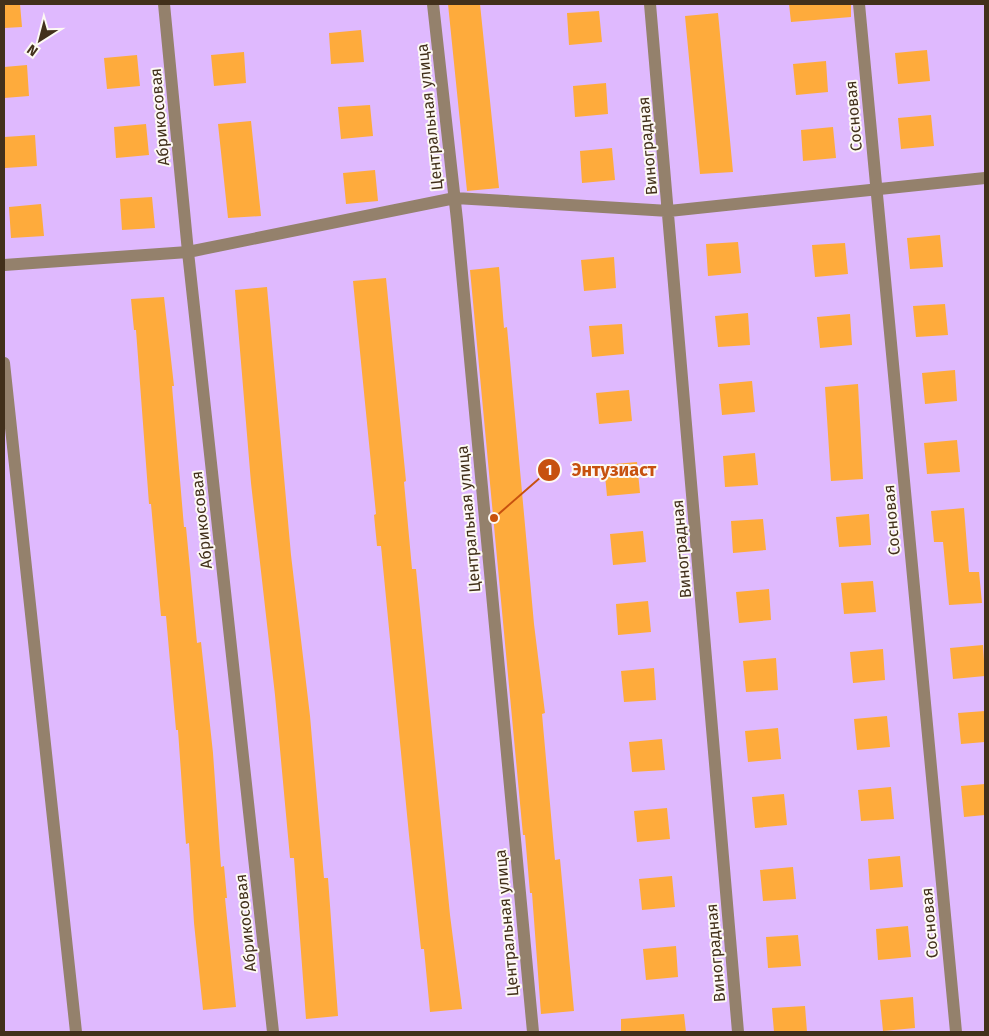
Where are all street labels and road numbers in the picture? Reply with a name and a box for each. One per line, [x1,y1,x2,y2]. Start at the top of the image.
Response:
street label: Центральная улица [412,43,447,191]
street label: Абрикосовая [146,67,173,167]
street label: Сосновая [841,80,866,152]
street label: Виноградная [634,96,661,196]
street label: Центральная улица [453,445,484,593]
street label: Абрикосовая [187,470,216,570]
street label: Сосновая [879,484,904,556]
street label: Виноградная [668,499,695,599]
street label: Центральная улица [491,849,522,997]
street label: Абрикосовая [231,873,260,973]
street label: Сосновая [917,887,942,959]
street label: Виноградная [702,903,729,1003]

